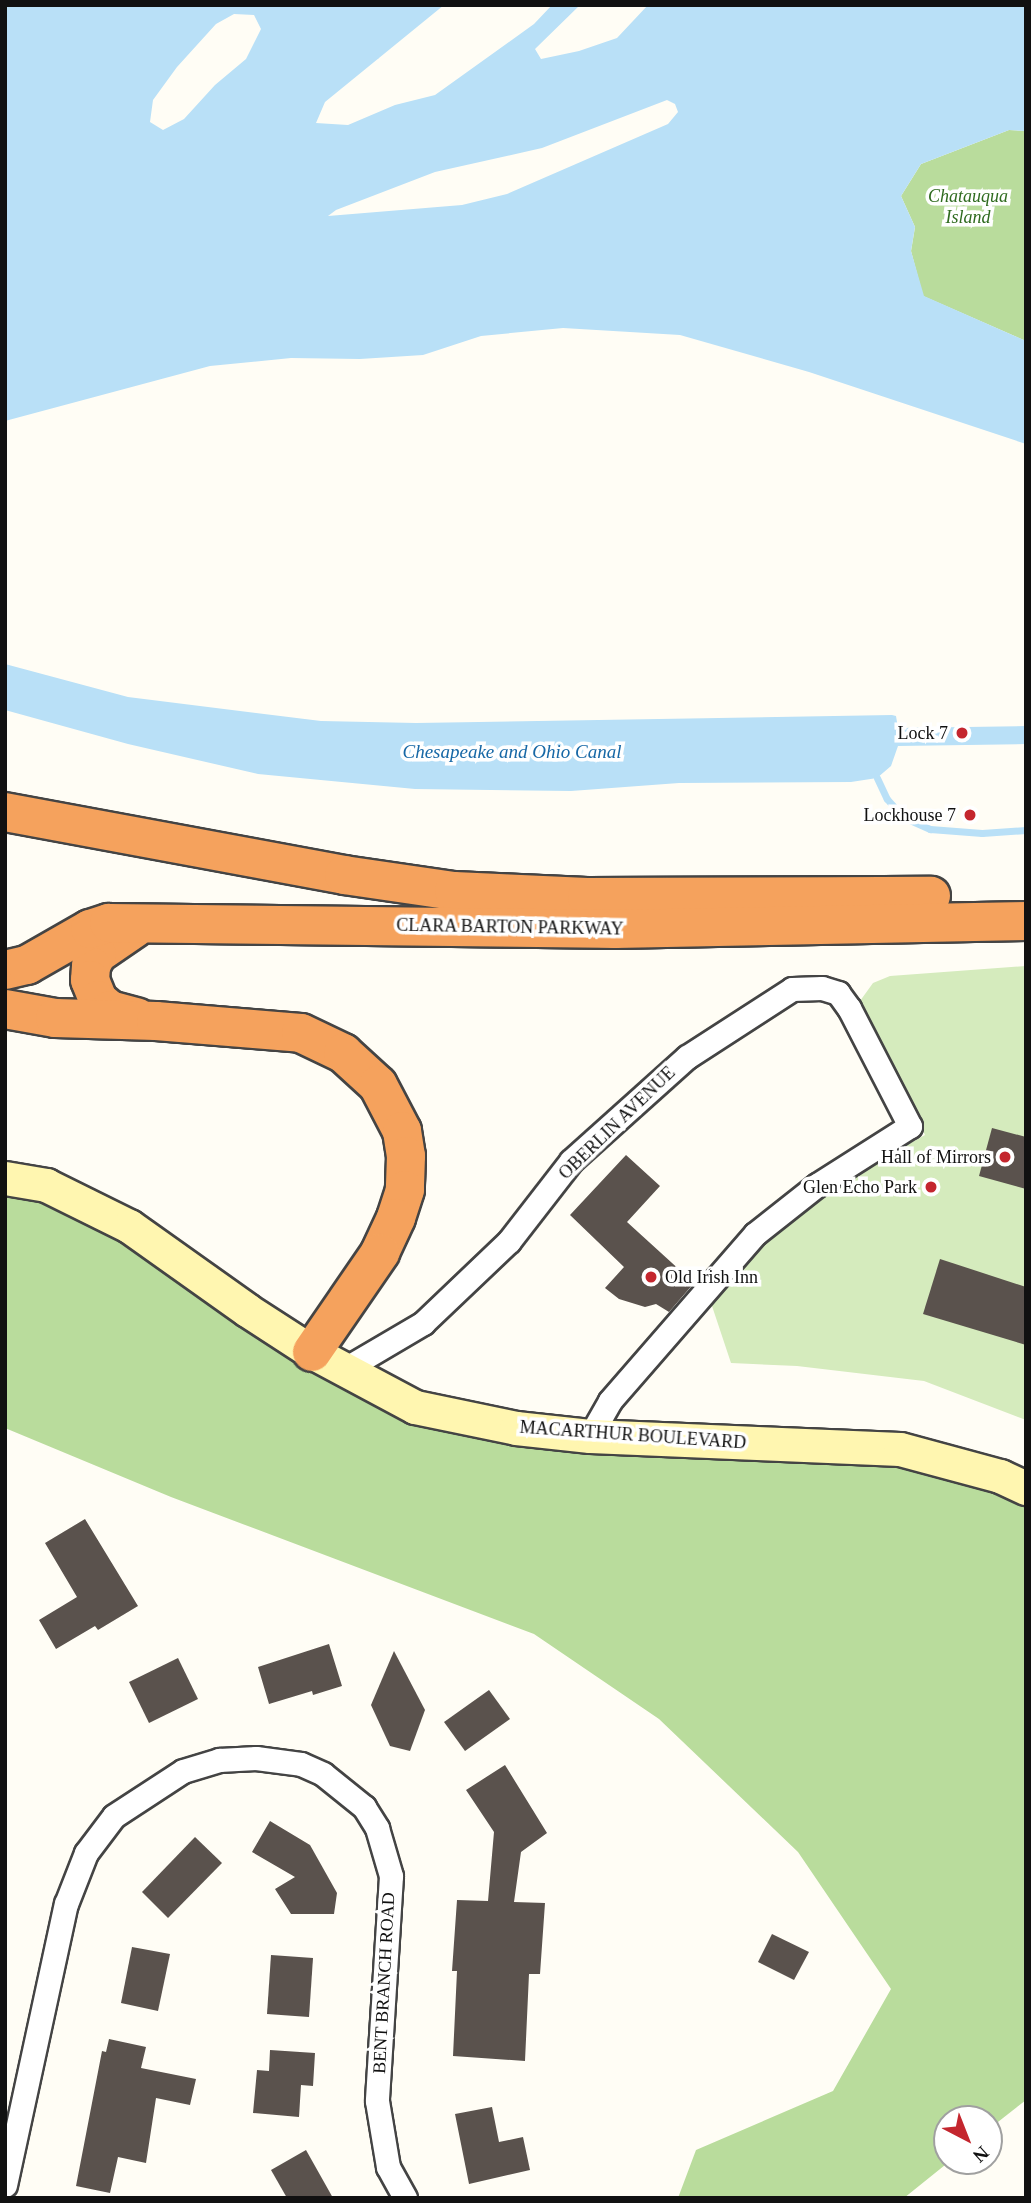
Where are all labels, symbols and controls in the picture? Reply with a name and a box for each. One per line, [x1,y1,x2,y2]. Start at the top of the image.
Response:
park label: Chatauqua Island [928,186,1008,228]
place label: Lock 7 [898,722,948,744]
marker: Lock 7 [954,725,970,741]
water label: Chesapeake and Ohio Canal [402,741,622,763]
place label: Lockhouse 7 [864,804,956,826]
marker: Lockhouse 7 [962,807,978,823]
street label: CLARA BARTON PARKWAY [396,914,624,940]
street label: OBERLIN AVENUE [554,1062,680,1184]
place label: Hall of Mirrors [881,1146,991,1168]
marker: Hall of Mirrors [997,1149,1013,1165]
place label: Glen Echo Park [803,1176,917,1198]
marker: Glen Echo Park [923,1179,939,1195]
place label: Old Irish Inn [665,1266,758,1288]
marker: Old Irish Inn [643,1269,659,1285]
street label: MACARTHUR BOULEVARD [519,1416,747,1454]
street label: BENT BRANCH ROAD [368,1892,400,2074]
north arrow [933,2105,1003,2175]
text: N [969,2142,993,2167]

